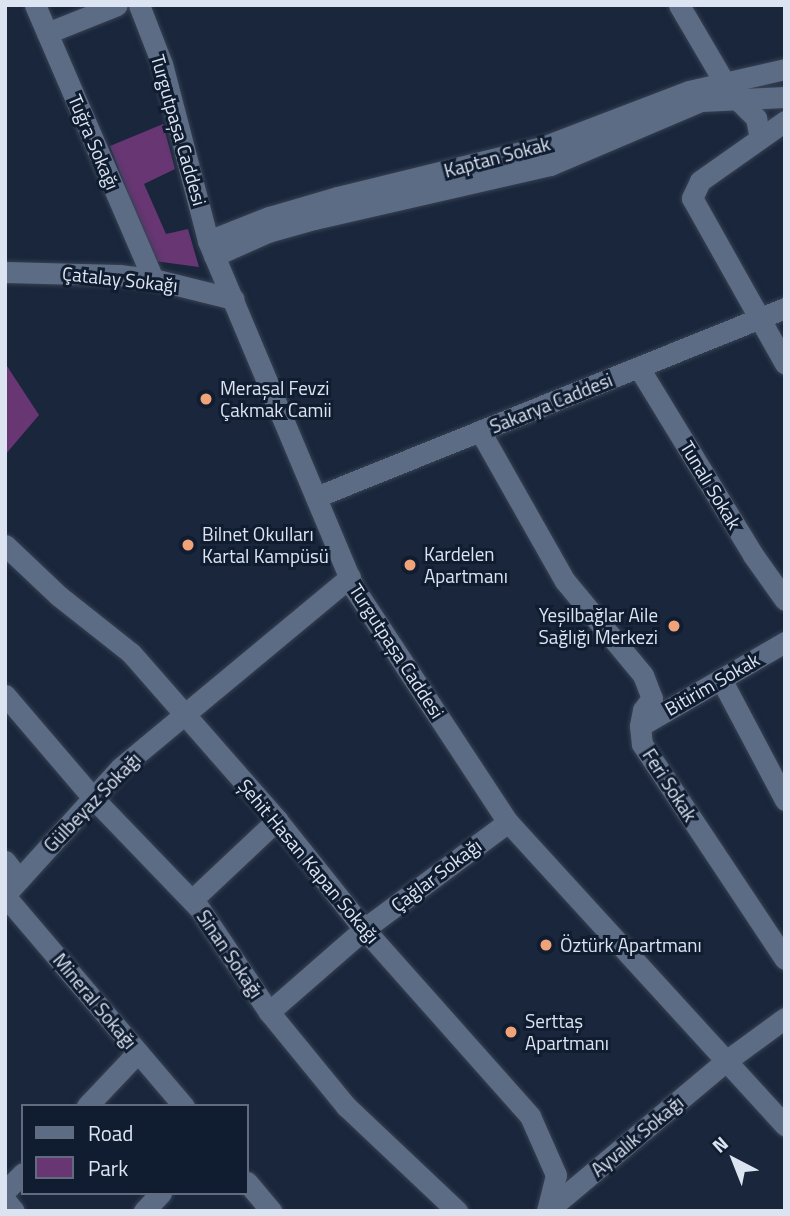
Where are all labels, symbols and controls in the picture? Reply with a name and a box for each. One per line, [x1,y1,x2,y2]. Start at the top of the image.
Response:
street label: Turgutpaşa Caddesi [147,52,211,208]
street label: Tuğra Sokağı [64,91,124,193]
street label: Kaptan Sokak [441,132,553,182]
street label: Çatalay Sokağı [61,262,179,296]
street label: Sakarya Caddesi [486,368,616,438]
place label: Meraşal Fevzi Çakmak Camii [220,377,332,421]
marker: Meraşal Fevzi Çakmak Camii [198,391,214,407]
street label: Tunalı Sokak [676,437,746,533]
place label: Bilnet Okulları Kartal Kampüsü [202,523,329,567]
marker: Bilnet Okulları Kartal Kampüsü [180,537,196,553]
place label: Kardelen Apartmanı [424,543,508,587]
marker: Kardelen Apartmanı [402,557,418,573]
street label: Turgutpaşa Caddesi [345,579,449,723]
place label: Yeşilbağlar Aile Sağlığı Merkezi [538,604,658,648]
marker: Yeşilbağlar Aile Sağlığı Merkezi [664,616,684,636]
street label: Bitirim Sokak [661,648,763,720]
street label: Feri Sokak [638,744,702,826]
street label: Gülbeyaz Sokağı [39,747,145,857]
street label: Şehit Hasan Kapan Sokağı [234,774,384,948]
street label: Çağlar Sokağı [386,834,486,916]
street label: Sinan Sokağı [192,906,268,1002]
place label: Öztürk Apartmanı [560,934,702,956]
marker: Öztürk Apartmanı [538,937,554,953]
street label: Mineral Sokağı [49,949,141,1053]
place label: Serttaş Apartmanı [525,1010,609,1054]
marker: Serttaş Apartmanı [503,1024,519,1040]
street label: Ayvalık Sokağı [586,1091,688,1181]
legend [21,1104,248,1195]
text: Road [88,1117,133,1149]
north arrow [699,1125,769,1195]
text: N [705,1129,734,1159]
text: Park [88,1152,128,1184]

